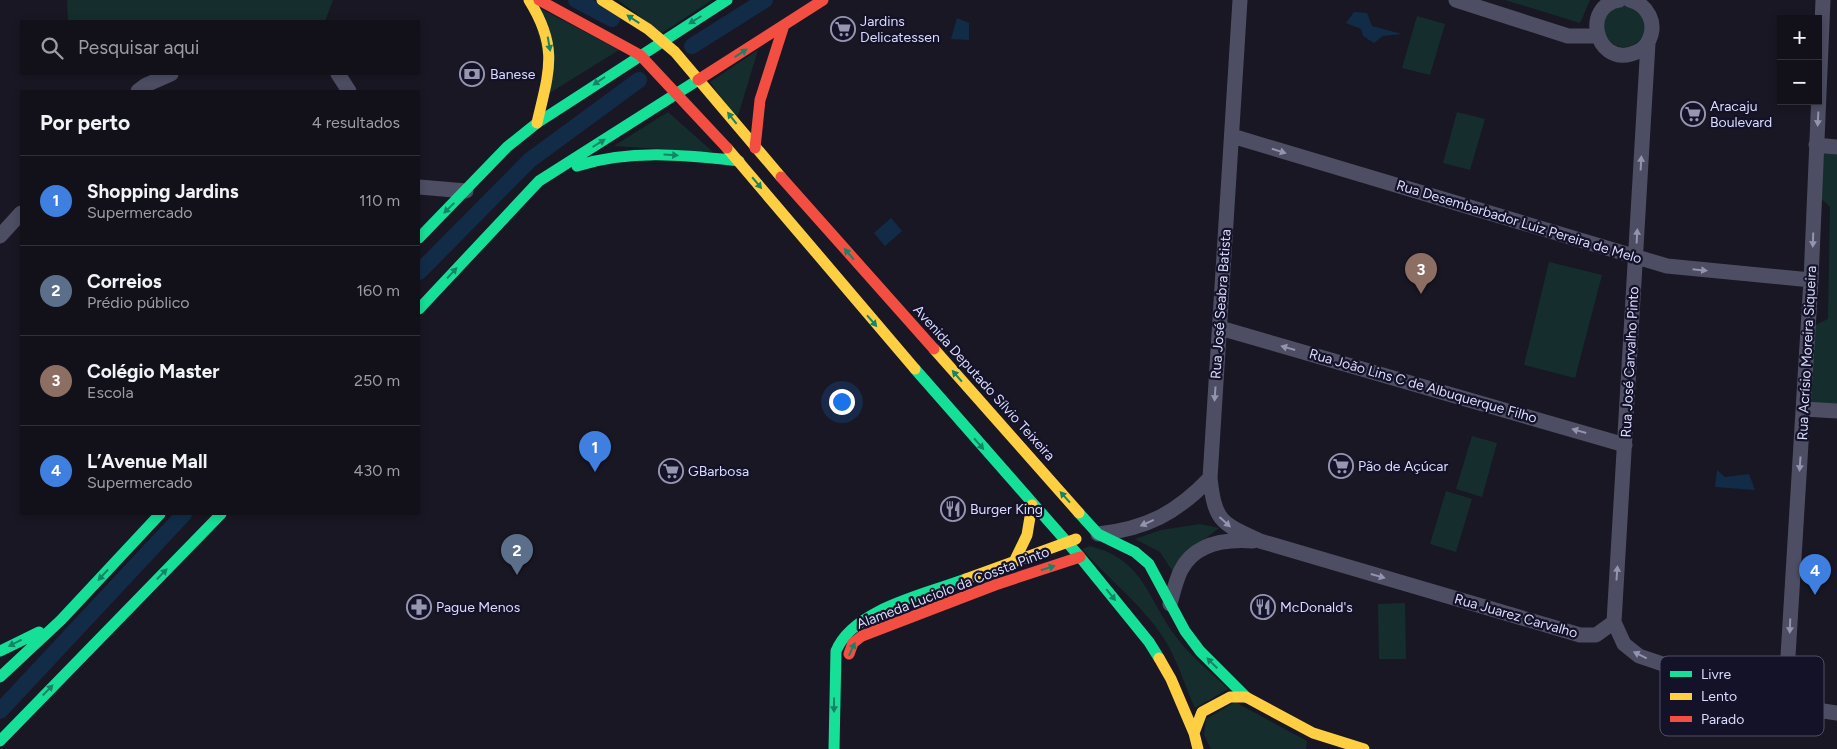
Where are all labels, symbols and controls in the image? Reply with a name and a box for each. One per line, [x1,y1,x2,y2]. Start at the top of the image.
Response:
place label: Jardins Delicatessen [860,13,940,46]
one-way arrow [626,14,639,24]
map controls [1777,15,1822,105]
button: + [1777,15,1822,60]
one-way arrow [688,16,701,25]
supermarket icon: Jardins Delicatessen [830,16,856,42]
search box [20,20,420,75]
icon: search [38,34,66,62]
text: Pesquisar aqui [78,36,199,59]
one-way arrow [546,36,554,52]
one-way arrow [734,48,748,58]
button: − [1777,60,1822,105]
bank icon: Banese [459,61,485,87]
place label: Banese [490,66,536,83]
one-way arrow [592,77,606,86]
place label: Aracaju Boulevard [1710,98,1772,131]
supermarket icon: Aracaju Boulevard [1680,101,1706,127]
text: Por perto [40,110,130,135]
one-way arrow [1813,111,1821,127]
one-way arrow [726,112,737,125]
text: 4 resultados [312,113,400,132]
one-way arrow [592,138,605,147]
one-way arrow [1272,147,1287,155]
one-way arrow [663,151,679,159]
one-way arrow [1637,155,1645,171]
street label: Rua Desembarbador Luiz Pereira de Melo [1394,176,1644,268]
one-way arrow [751,177,762,190]
text: Shopping Jardins [87,180,239,203]
text: 1 [53,191,59,210]
text: 110 m [359,191,400,210]
one-way arrow [443,202,455,214]
text: Supermercado [87,203,193,222]
street label: Rua José Seabra Batista [1207,228,1235,380]
one-way arrow [1633,228,1641,244]
one-way arrow [1809,233,1817,249]
one-way arrow [844,248,855,261]
pin: 3 [1405,253,1437,294]
street label: Rua Acrísio Moreira Siqueira [1794,265,1820,441]
one-way arrow [1693,266,1709,274]
one-way arrow [446,268,458,280]
text: Correios [87,270,162,293]
text: 2 [51,281,61,300]
text: 160 m [357,281,400,300]
street label: Rua José Carvalho Pinto [1618,286,1642,438]
text: Prédio público [87,293,190,312]
street label: Avenida Deputado Sílvio Teixeira [910,302,1058,464]
one-way arrow [867,315,878,328]
one-way arrow [1280,343,1295,351]
street label: Rua João Lins C de Albuquerque Filho [1307,345,1539,427]
text: Colégio Master [87,360,220,383]
text: 3 [52,371,60,390]
text: 250 m [354,371,400,390]
one-way arrow [951,371,963,383]
text: Escola [87,383,134,402]
one-way arrow [1211,387,1219,403]
your location [829,389,855,415]
one-way arrow [1571,427,1586,435]
pin: 1 [579,431,611,472]
one-way arrow [973,438,985,450]
text: L’Avenue Mall [87,450,207,473]
supermarket icon: Pão de Açúcar [1328,453,1354,479]
one-way arrow [1796,456,1804,472]
supermarket icon: GBarbosa [658,458,684,484]
place label: Pão de Açúcar [1358,458,1448,475]
text: 4 [51,461,61,480]
text: 430 m [354,461,400,480]
place label: GBarbosa [688,463,749,480]
text: Supermercado [87,473,193,492]
one-way arrow [1059,492,1071,504]
restaurant icon: Burger King [940,496,966,522]
place label: Burger King [970,501,1043,518]
one-way arrow [1219,517,1232,528]
one-way arrow [1140,520,1154,528]
pin: 2 [501,534,533,575]
street label: Alameda Luciolo da Cossta Pinto [854,543,1052,633]
pin: 4 [1799,554,1831,595]
one-way arrow [1040,564,1055,571]
one-way arrow [1613,565,1621,581]
one-way arrow [97,569,109,581]
one-way arrow [156,569,168,581]
one-way arrow [1370,572,1385,580]
one-way arrow [1105,588,1116,601]
street label: Rua Juarez Carvalho [1452,590,1580,642]
pharmacy icon: Pague Menos [406,594,432,620]
restaurant icon: McDonald's [1250,594,1276,620]
place label: Pague Menos [436,599,520,616]
place label: McDonald's [1280,599,1353,616]
one-way arrow [1786,618,1794,634]
one-way arrow [8,640,22,648]
one-way arrow [848,642,856,656]
one-way arrow [1633,651,1647,659]
legend [1660,656,1824,736]
one-way arrow [1206,657,1218,669]
text: Livre [1701,666,1732,683]
one-way arrow [42,685,54,697]
text: Lento [1701,688,1737,705]
one-way arrow [830,697,838,713]
text: Parado [1701,711,1744,728]

